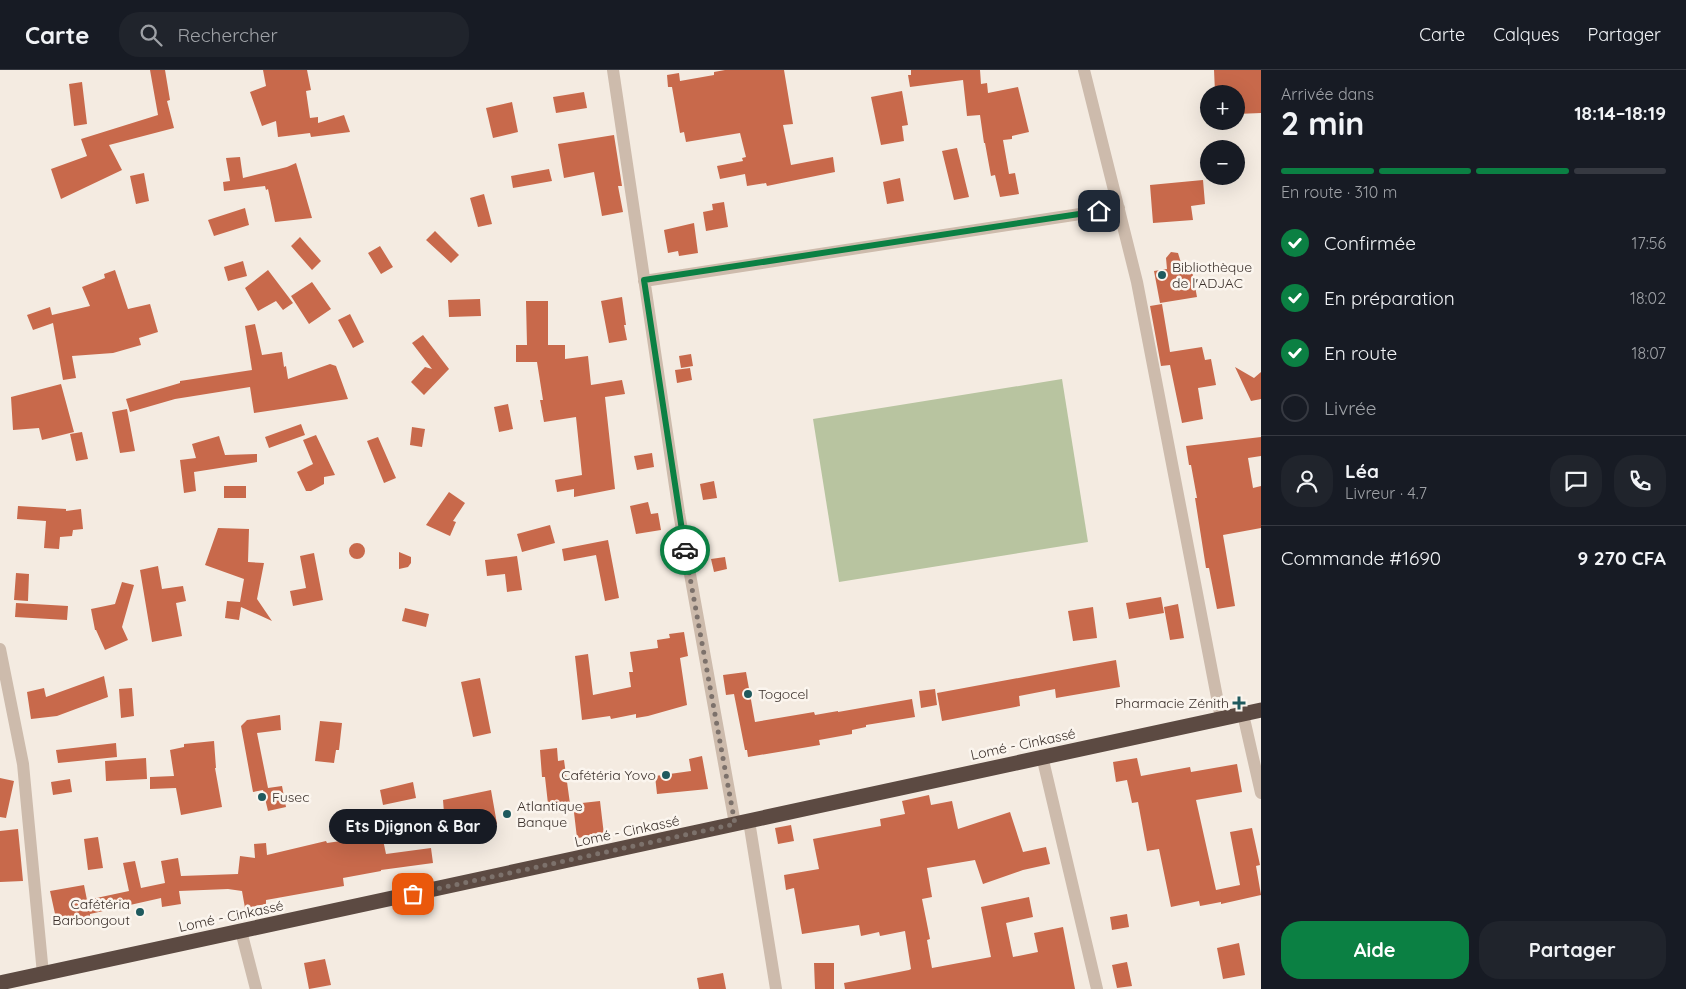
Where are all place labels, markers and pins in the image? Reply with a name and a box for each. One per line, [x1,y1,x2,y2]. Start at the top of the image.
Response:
pin [1078,190,1120,232]
place label: Bibliothèque de l'ADJAC [1172,258,1252,292]
marker: Bibliothèque de l'ADJAC [1156,269,1168,281]
place label: Togocel [758,685,809,703]
marker: Togocel [742,688,754,700]
place label: Pharmacie Zénith [1115,694,1229,712]
marker: Pharmacie Zénith [1233,697,1245,709]
place label: Cafétéria Yovo [561,766,656,784]
marker: Cafétéria Yovo [660,769,672,781]
place label: Fusec [272,788,309,806]
marker: Fusec [256,791,268,803]
place label: Atlantique Banque [517,797,583,831]
marker: Atlantique Banque [501,808,513,820]
callout: Ets Djignon & Bar [329,809,497,844]
pin [392,873,434,915]
place label: Cafétéria Barbongout [52,895,130,929]
marker: Cafétéria Barbongout [134,906,146,918]

